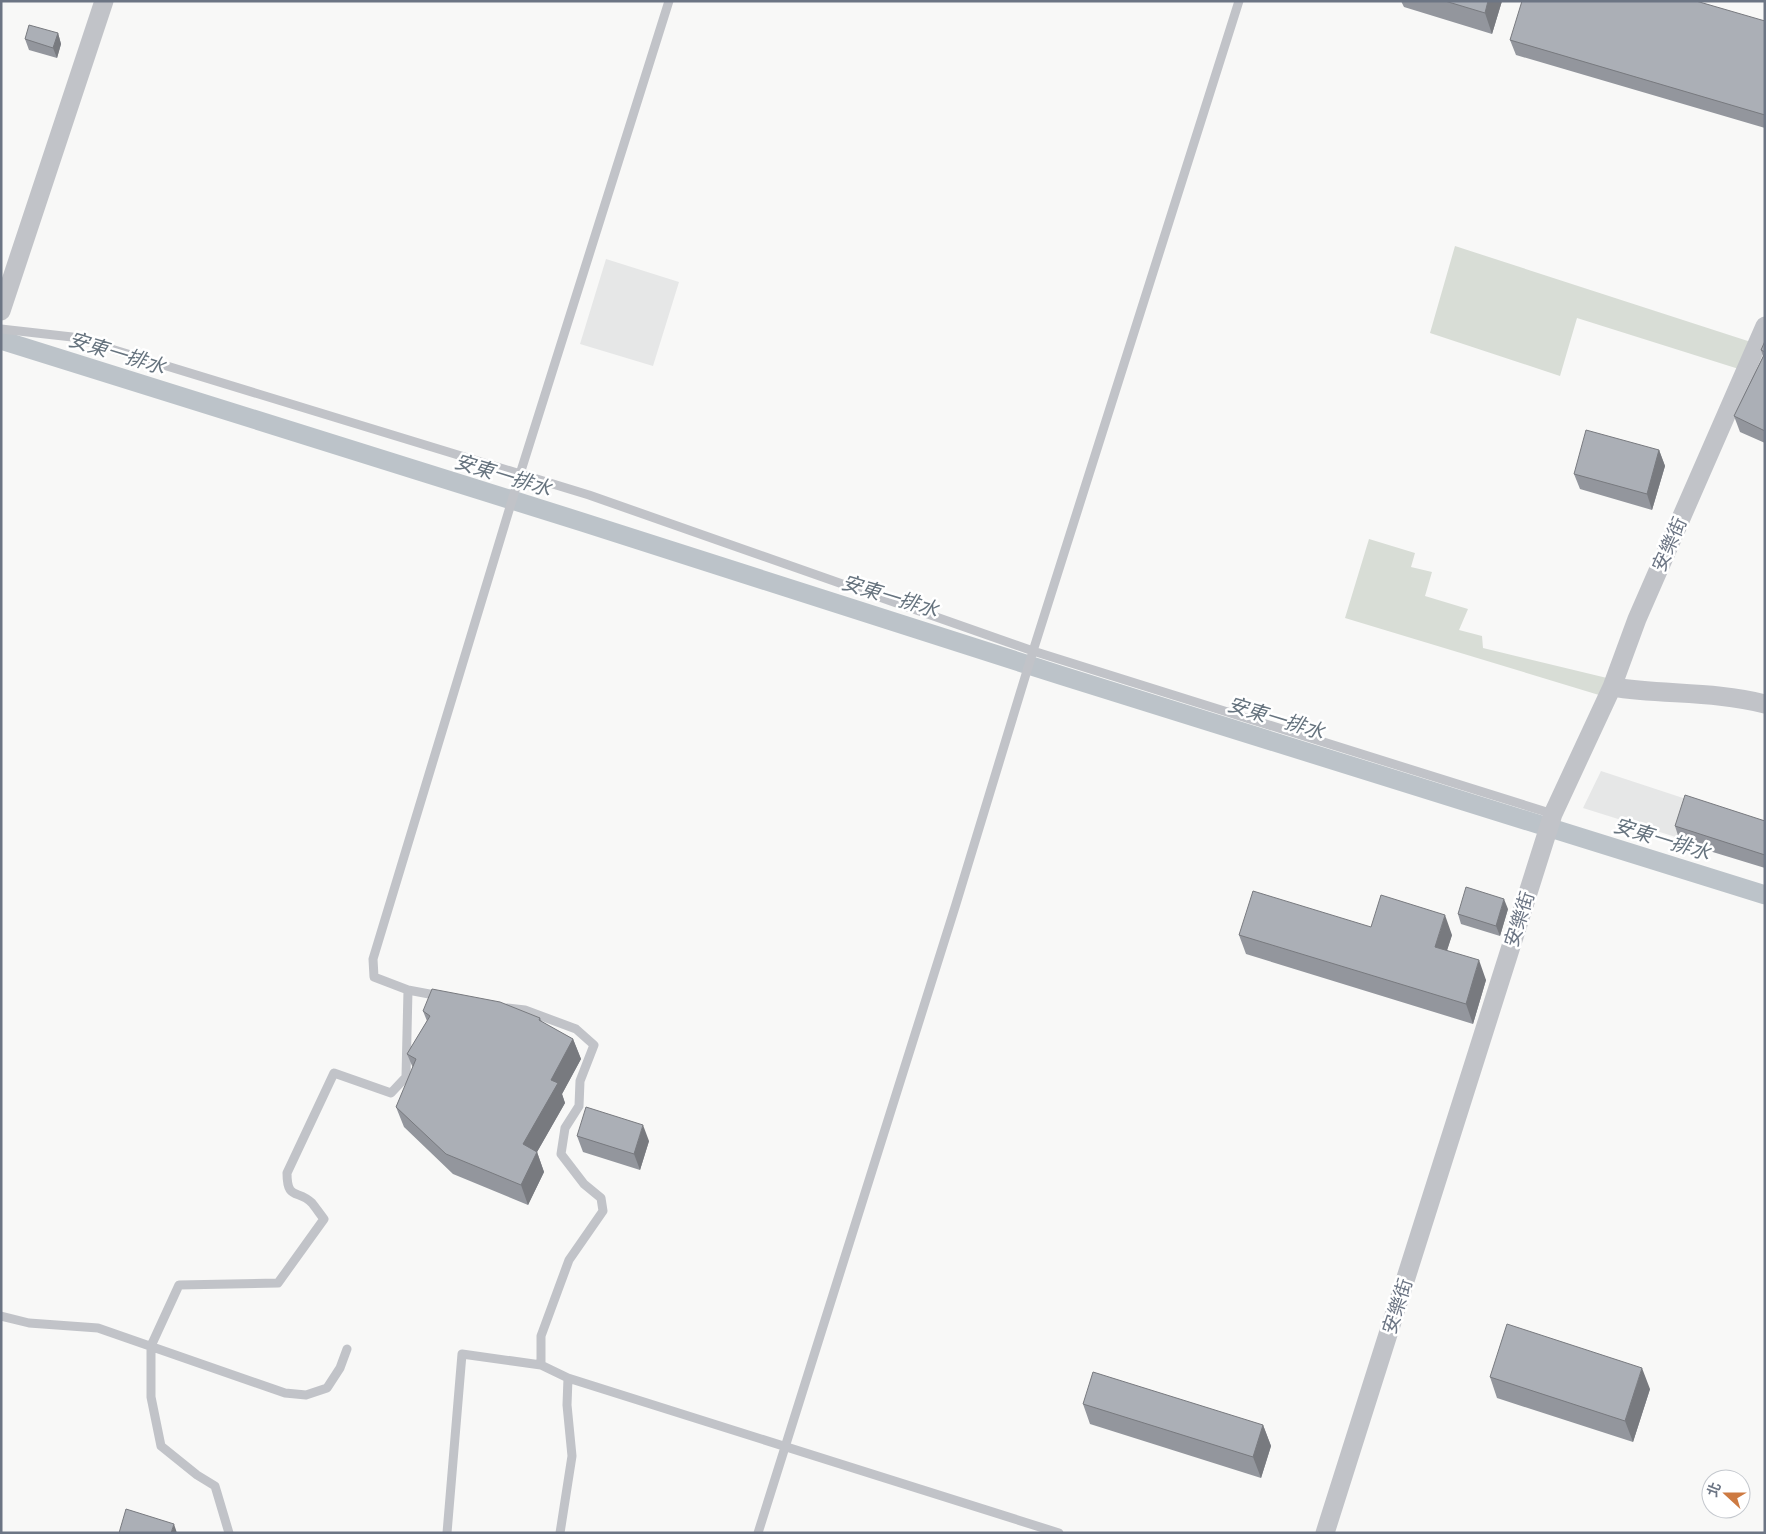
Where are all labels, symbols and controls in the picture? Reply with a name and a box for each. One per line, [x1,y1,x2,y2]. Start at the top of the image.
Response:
water label: 安東一排水 [66,327,169,379]
water label: 安東一排水 [452,449,555,501]
street label: 安樂街 [1647,513,1692,575]
water label: 安東一排水 [839,570,942,622]
water label: 安東一排水 [1225,692,1328,744]
water label: 安東一排水 [1611,813,1714,865]
street label: 安樂街 [1500,888,1539,950]
street label: 安樂街 [1378,1275,1417,1337]
north arrow [1701,1469,1751,1519]
text: 北 [1703,1480,1725,1499]

